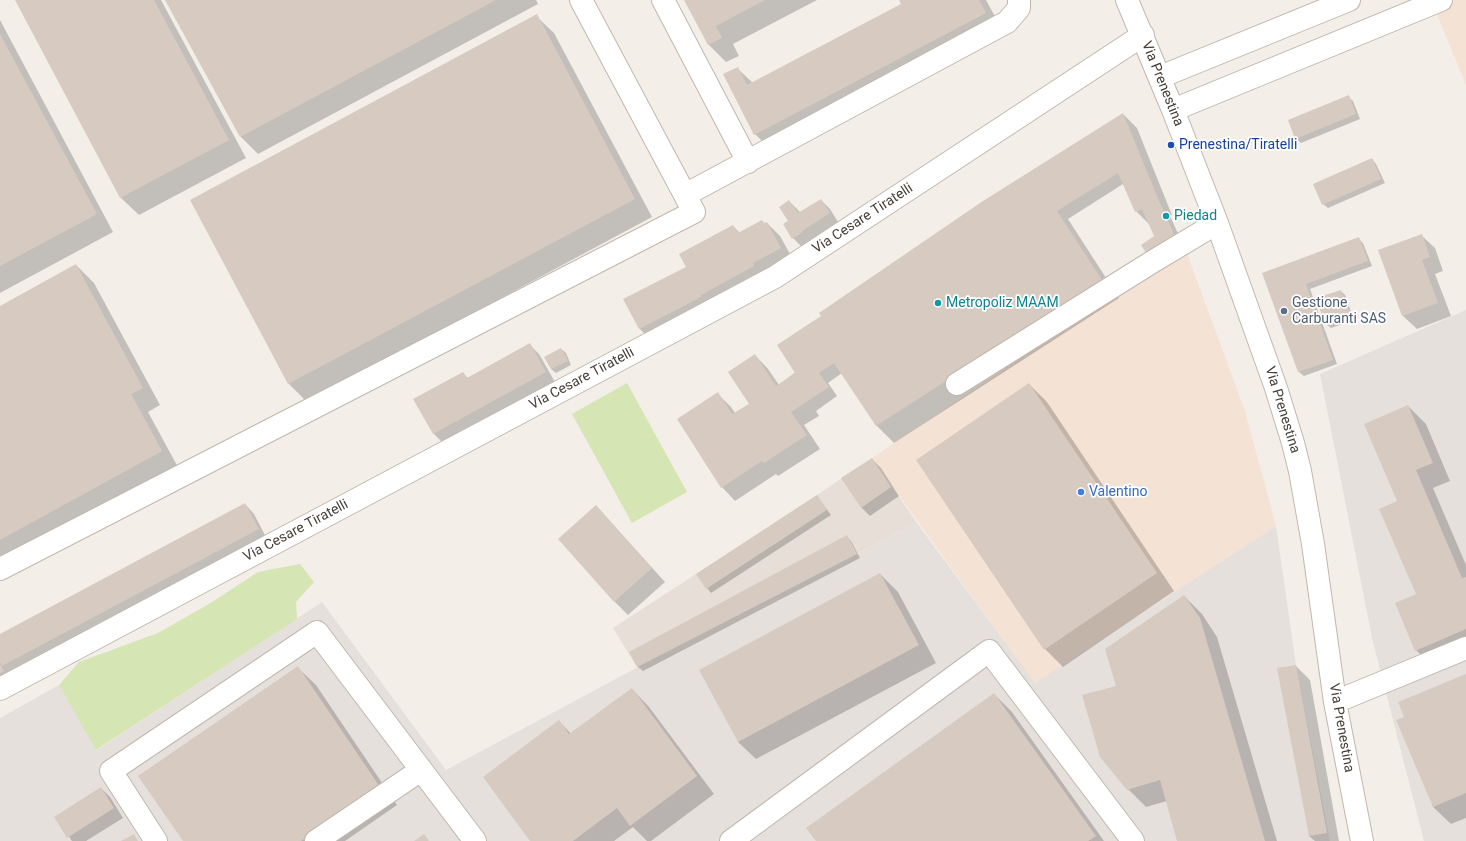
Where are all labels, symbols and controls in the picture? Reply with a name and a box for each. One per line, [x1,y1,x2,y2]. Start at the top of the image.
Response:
street label: Via Prenestina [1137,39,1187,129]
place label: Prenestina/Tiratelli [1179,137,1297,153]
marker: Prenestina/Tiratelli [1166,140,1176,150]
street label: Via Cesare Tiratelli [810,180,916,258]
place label: Piedad [1174,208,1217,224]
marker: Piedad [1161,211,1171,221]
place label: Metropoliz MAAM [946,295,1059,311]
place label: Gestione Carburanti SAS [1292,295,1386,328]
marker: Metropoliz MAAM [933,298,943,308]
marker: Gestione Carburanti SAS [1279,306,1289,316]
street label: Via Cesare Tiratelli [527,344,637,414]
street label: Via Prenestina [1261,365,1303,455]
place label: Valentino [1089,484,1147,500]
marker: Valentino [1076,487,1086,497]
street label: Via Cesare Tiratelli [241,496,351,566]
street label: Via Prenestina [1325,682,1357,774]

